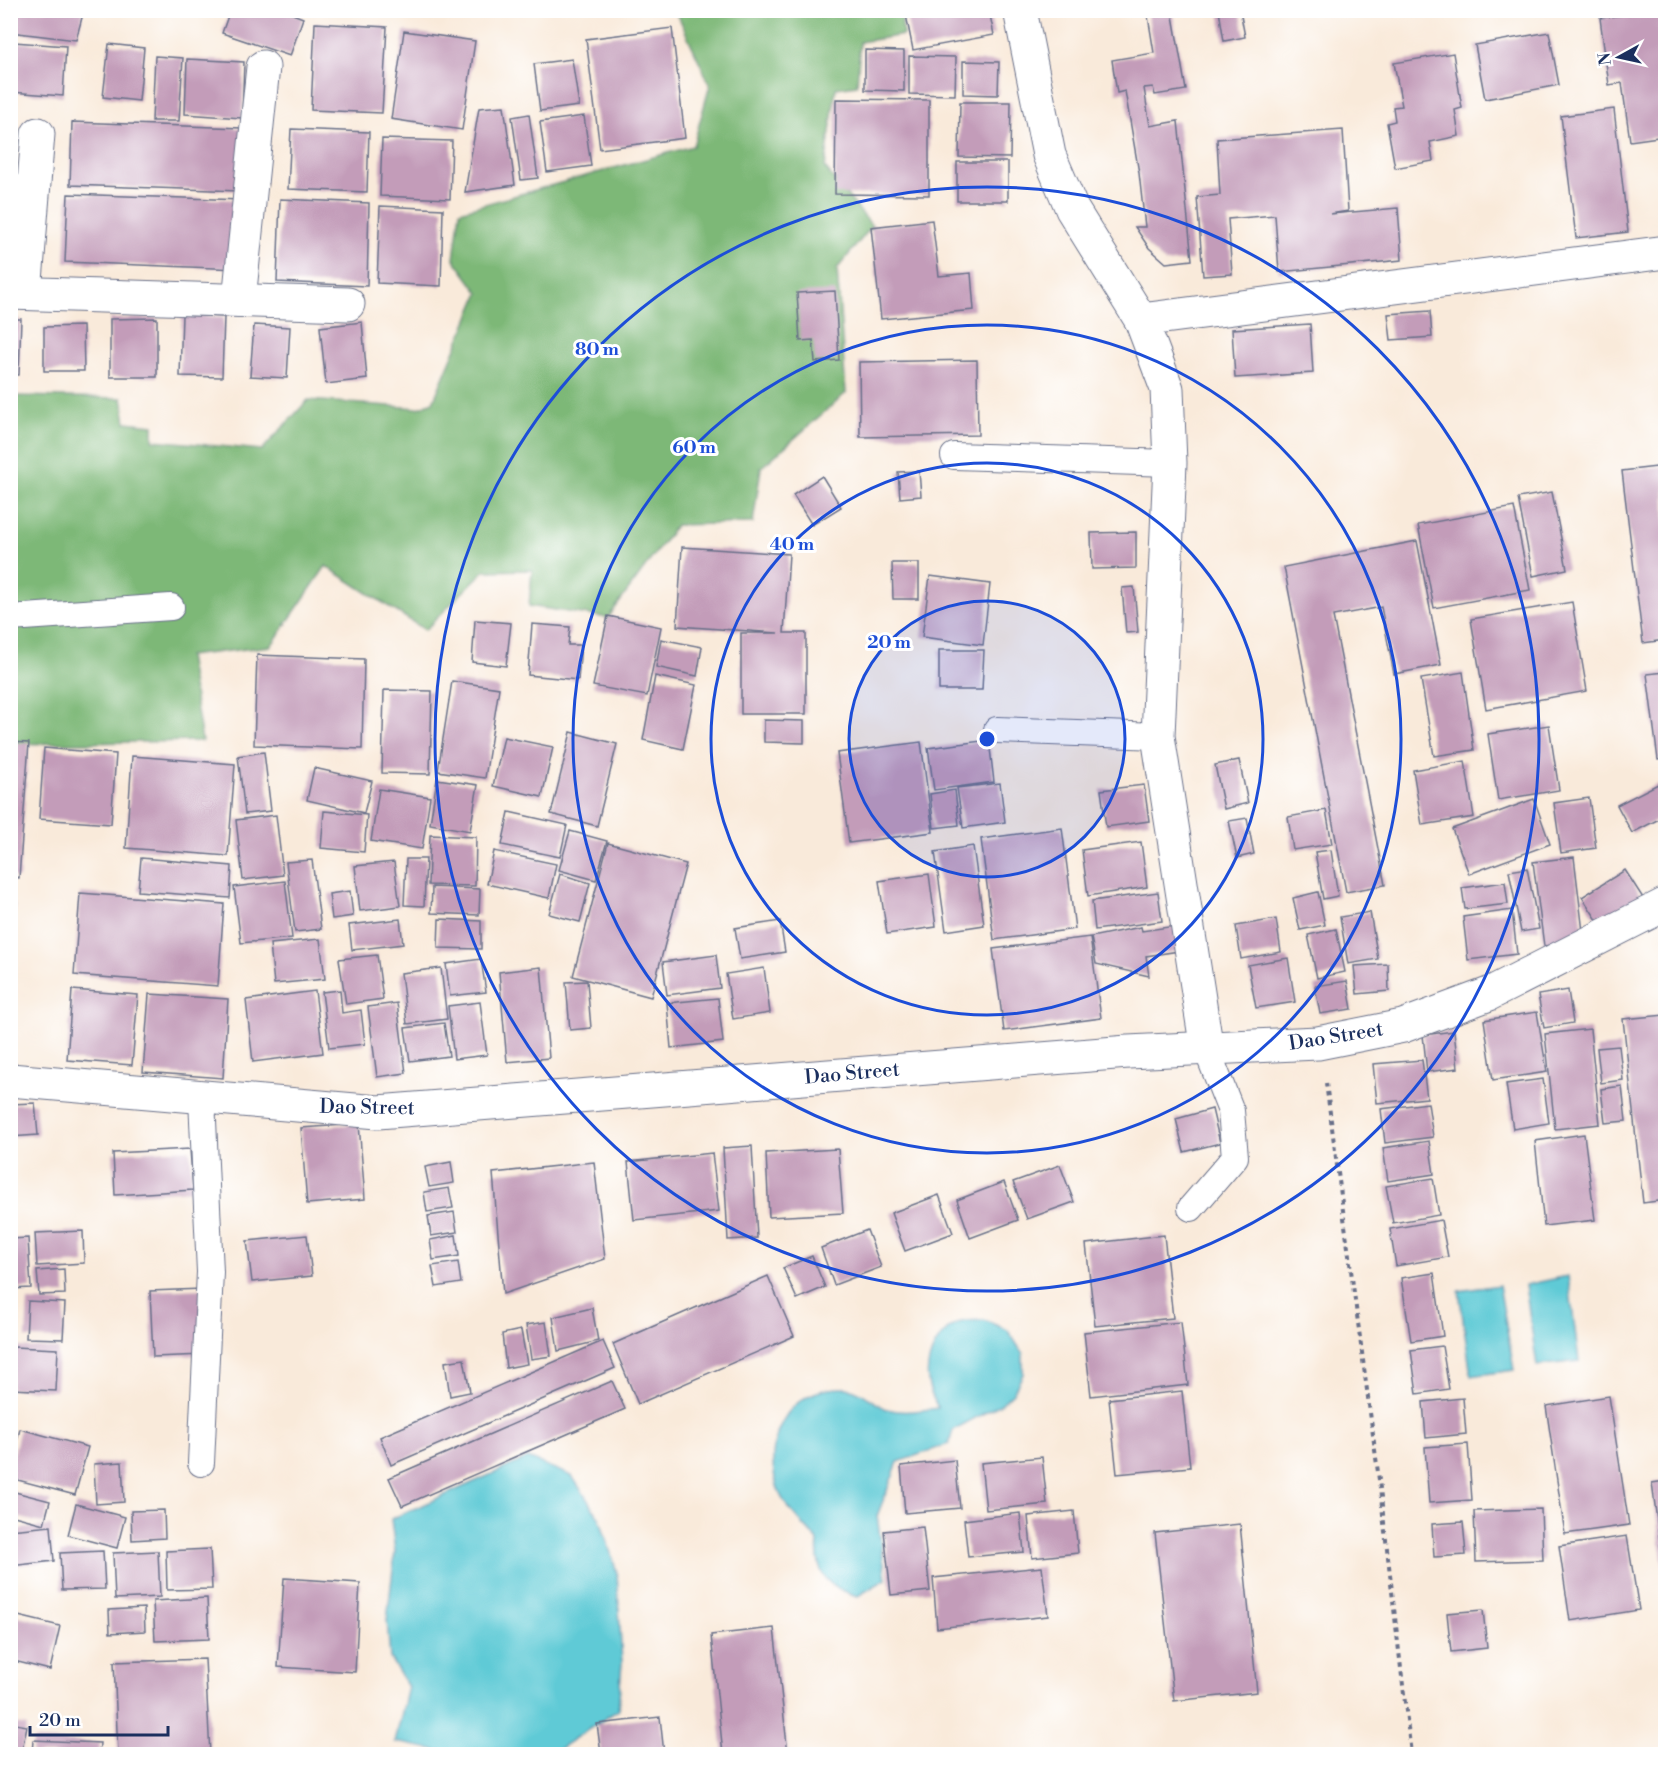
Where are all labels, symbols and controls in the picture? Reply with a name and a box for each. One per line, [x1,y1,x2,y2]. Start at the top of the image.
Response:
north arrow [1589,27,1649,87]
text: N [1594,51,1616,67]
text: 80 m [575,338,620,361]
text: 60 m [672,436,716,459]
text: 40 m [770,533,815,556]
text: 20 m [867,631,911,654]
centre of rings [977,729,997,749]
street label: Dao Street [1287,1017,1385,1057]
street label: Dao Street [803,1057,901,1091]
street label: Dao Street [319,1095,415,1121]
scale bar [30,1699,168,1737]
text: 20 m [39,1709,81,1732]

